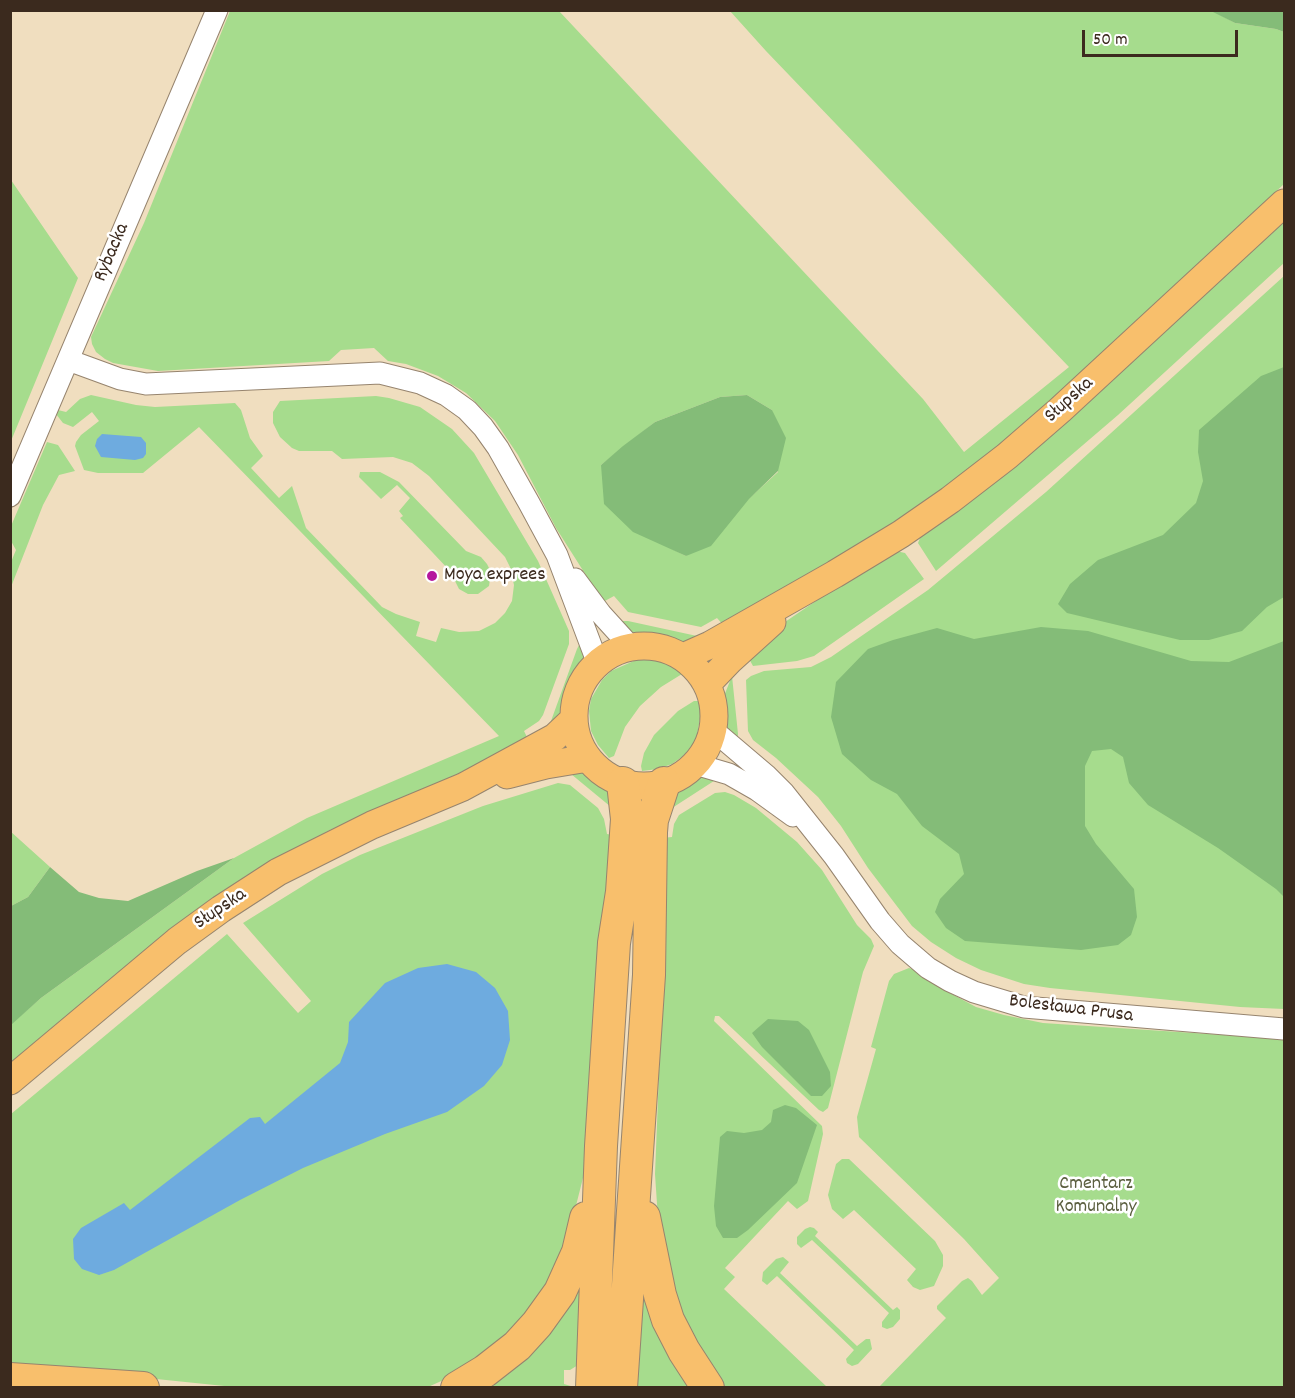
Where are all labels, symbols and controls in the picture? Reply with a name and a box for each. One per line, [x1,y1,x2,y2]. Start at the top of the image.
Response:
scale bar [1085,18,1241,56]
text: 50 m [1093,28,1128,53]
street label: Rybacka [90,220,136,286]
street label: Słupska [1041,373,1099,429]
place label: Moya exprees [444,564,546,588]
marker: Moya exprees [425,569,439,583]
street label: Słupska [190,884,252,936]
street label: Bolesława Prusa [1008,990,1134,1030]
park label: Cmentarz Komunalny [1055,1173,1137,1220]

